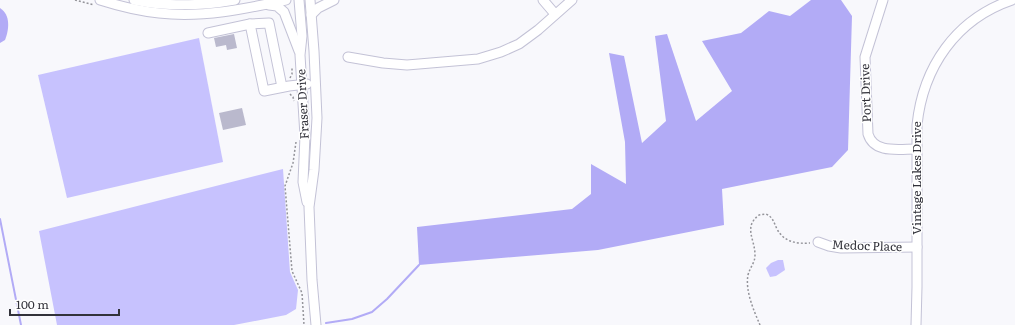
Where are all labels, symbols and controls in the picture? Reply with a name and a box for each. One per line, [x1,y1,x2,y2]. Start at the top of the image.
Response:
street label: Port Drive [855,63,875,123]
street label: Fraser Drive [291,68,313,140]
street label: Vintage Lakes Drive [907,121,925,235]
street label: Medoc Place [832,235,903,255]
scale bar [10,291,119,317]
text: 100 m [16,295,49,313]

